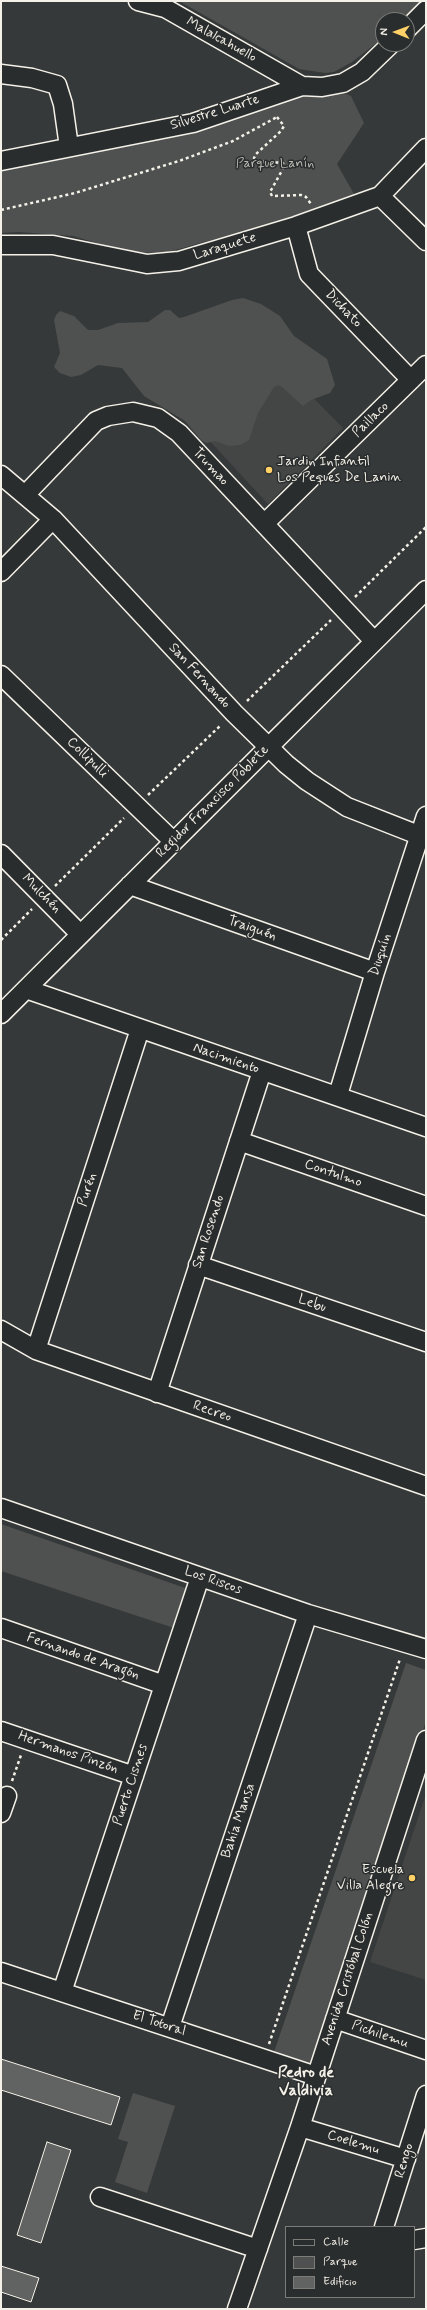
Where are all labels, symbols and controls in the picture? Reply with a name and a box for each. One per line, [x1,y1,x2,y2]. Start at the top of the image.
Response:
north arrow [375,12,415,52]
street label: Malalcahuello [183,14,259,66]
text: N [377,28,391,36]
street label: Silvestre Luarte [168,91,262,135]
park label: Parque Lanín [236,156,314,172]
street label: Laraquete [192,230,258,264]
street label: Dichato [321,286,365,332]
street label: Paillaco [349,399,393,441]
street label: Trumao [188,444,232,490]
place label: Jardin Infantil Los Peques De Lanin [277,454,402,486]
marker: Jardin Infantil Los Peques De Lanin [264,465,274,475]
street label: San Fernando [165,640,233,712]
street label: Collipulli [63,734,111,782]
street label: Regidor Francisco Poblete [153,742,273,862]
street label: Mulchén [18,871,64,917]
street label: Traiguén [225,913,279,945]
street label: Diuquín [366,932,396,978]
street label: Nacimiento [191,1040,261,1078]
street label: Contulmo [302,1156,364,1192]
street label: Purén [75,1171,101,1209]
street label: San Rosendo [189,1193,229,1271]
street label: Lebu [296,1291,328,1317]
street label: Recreo [190,1398,234,1426]
street label: Los Riscos [182,1563,244,1599]
street label: Fernando de Aragón [24,1630,142,1684]
street label: Hermanos Pinzón [16,1728,120,1778]
street label: Puerto Cisnes [110,1742,152,1828]
street label: Bahía Mansa [218,1781,260,1861]
place label: Escuela Villa Alegre [337,1862,404,1894]
marker: Escuela Villa Alegre [407,1873,417,1883]
street label: Avenida Cristóbal Colón [319,1910,377,2048]
street label: El Totoral [130,2007,188,2041]
street label: Pichilemu [349,2017,411,2053]
district label: Pedro de Valdivia [278,2064,334,2102]
street label: Coelemu [325,2127,381,2159]
street label: Rengo [392,2142,418,2180]
legend [285,2226,415,2298]
text: Calle [323,2234,349,2250]
text: Parque [323,2254,358,2270]
text: Edificio [323,2274,357,2290]

